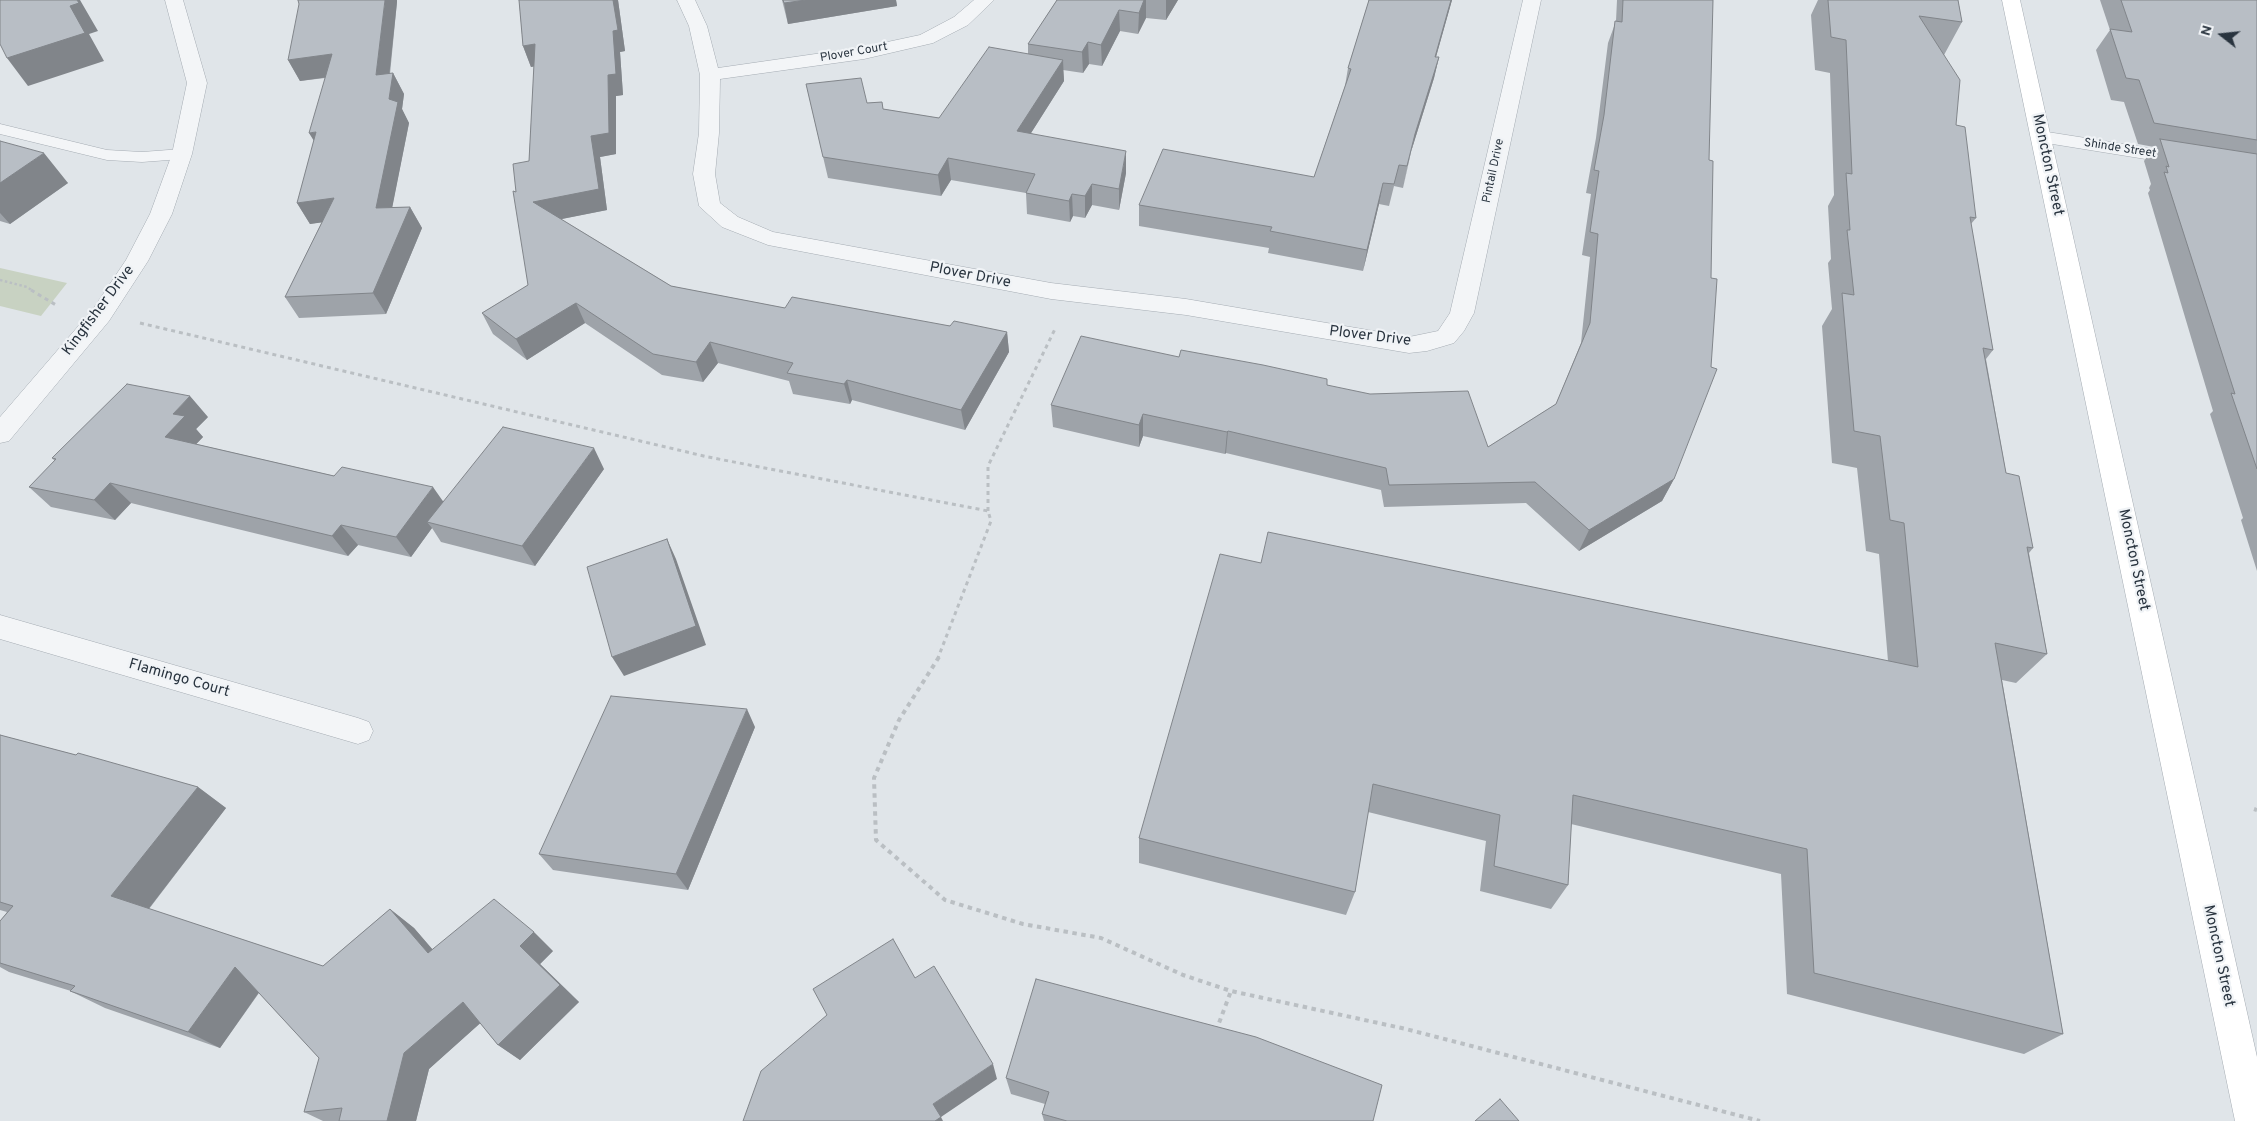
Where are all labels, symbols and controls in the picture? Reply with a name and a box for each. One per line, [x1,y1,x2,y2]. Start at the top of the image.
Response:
north arrow [2197,10,2247,60]
text: N [2198,24,2217,38]
street label: Plover Court [819,40,889,66]
street label: Moncton Street [2027,113,2067,217]
street label: Shinde Street [2083,136,2157,162]
street label: Pintail Drive [1480,138,1508,204]
street label: Plover Drive [928,259,1012,293]
street label: Kingfisher Drive [59,262,139,360]
street label: Plover Drive [1328,323,1412,351]
street label: Moncton Street [2113,508,2153,612]
street label: Flamingo Court [126,656,232,702]
street label: Moncton Street [2198,904,2238,1008]

